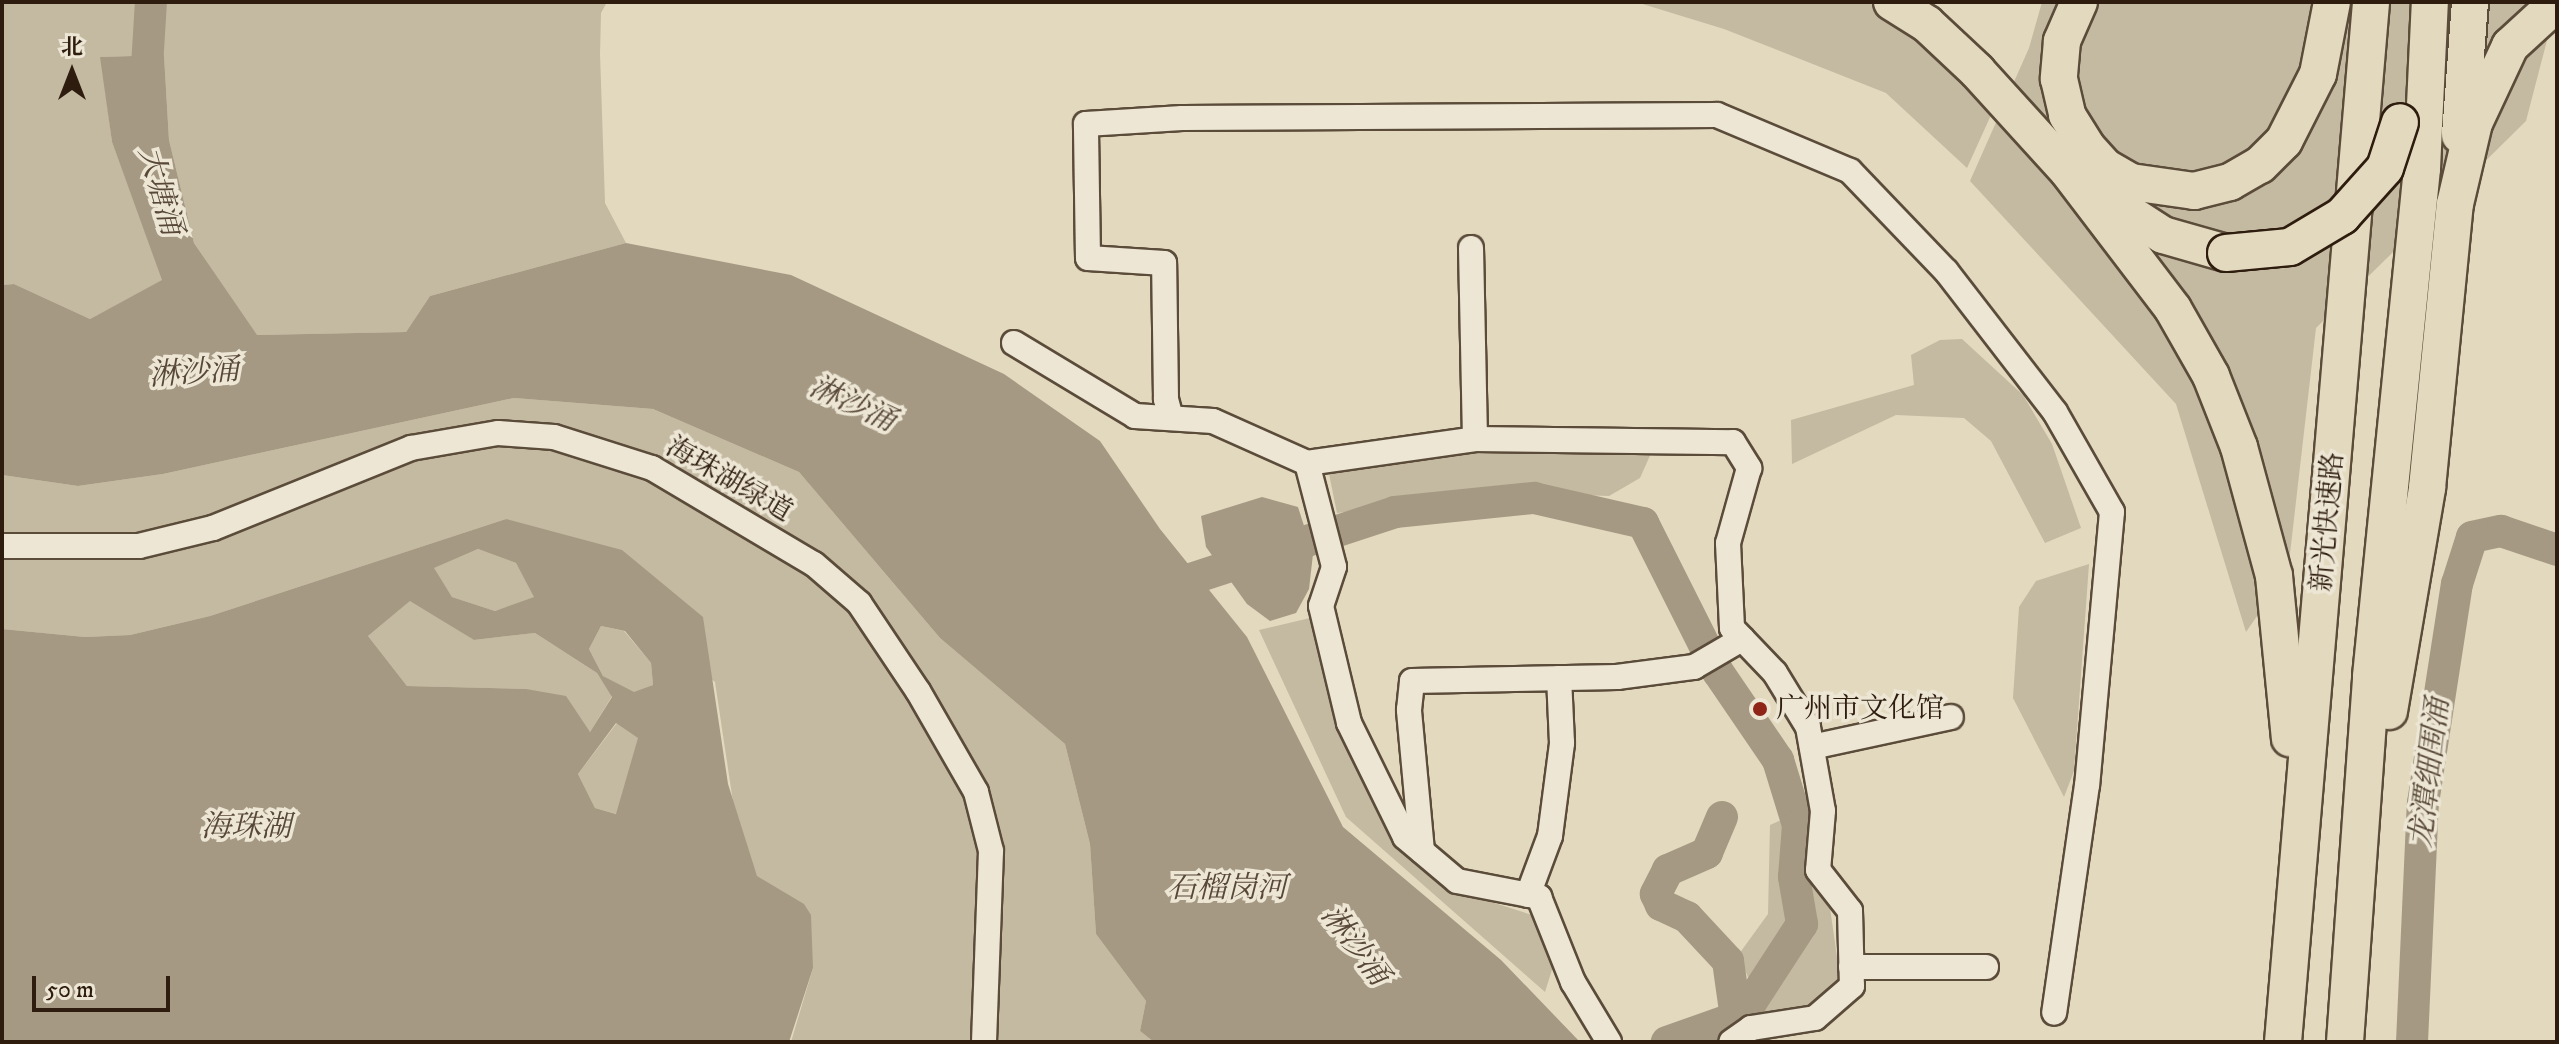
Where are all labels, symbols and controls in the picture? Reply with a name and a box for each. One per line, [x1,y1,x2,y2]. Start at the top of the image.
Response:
north arrow [32,32,112,112]
text: 北 [61,34,83,61]
water label: 大塘涌 [129,143,189,239]
water label: 淋沙涌 [148,353,240,395]
water label: 淋沙涌 [804,370,900,440]
street label: 海珠湖绿道 [660,430,798,530]
street label: 新光快速路 [2305,451,2351,593]
place label: 广州市文化馆 [1776,692,1944,726]
water label: 龙潭细围涌 [2404,696,2458,850]
marker: 广州市文化馆 [1751,700,1769,718]
water label: 海珠湖 [201,810,291,846]
water label: 石榴岗河 [1167,871,1287,907]
water label: 淋沙涌 [1313,899,1395,993]
scale bar [36,960,174,1010]
text: 50 m [46,975,94,1005]

